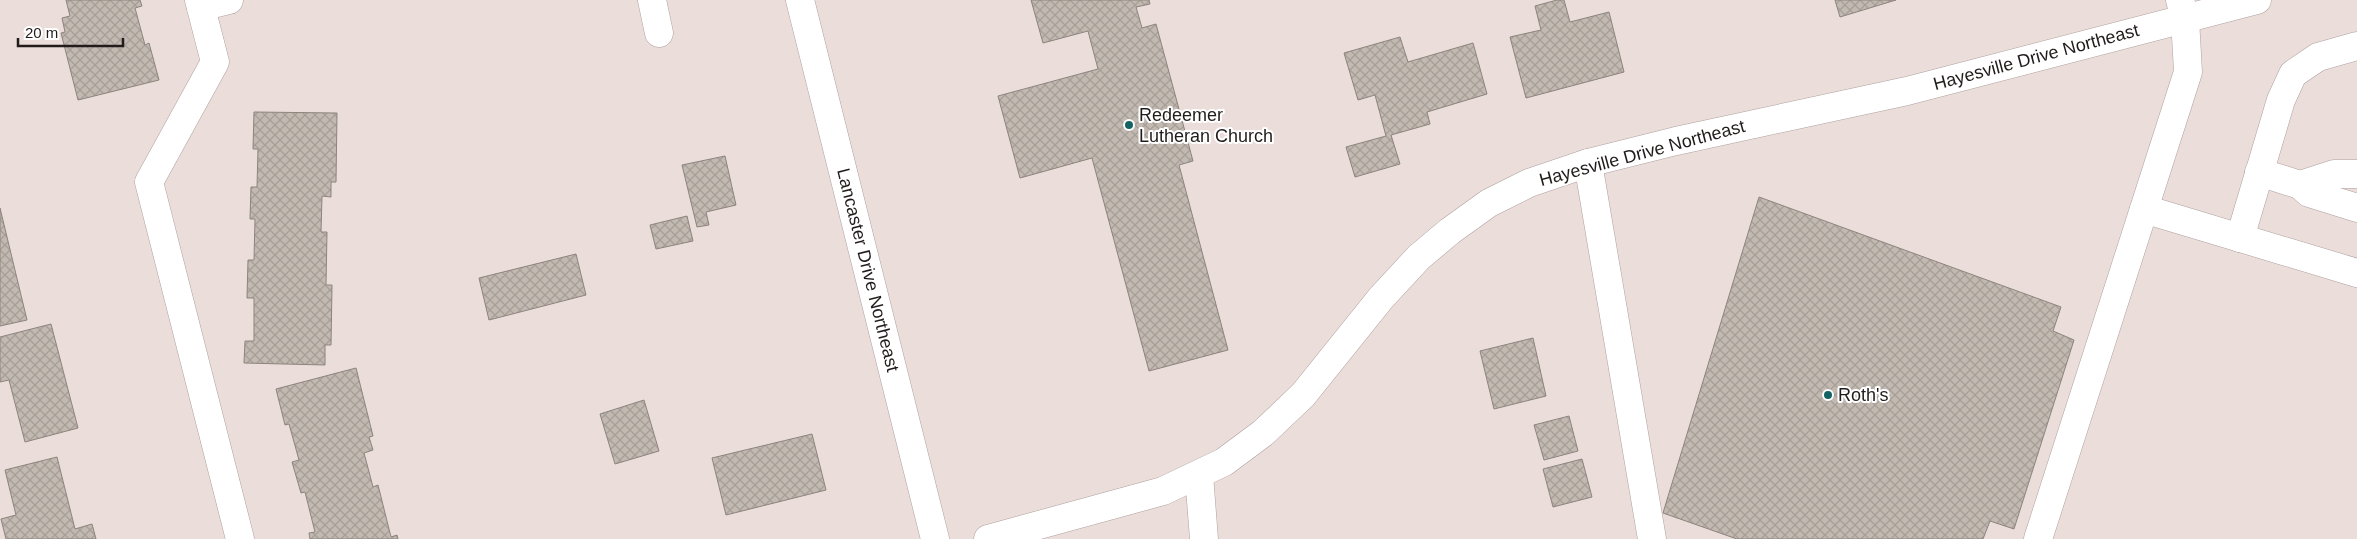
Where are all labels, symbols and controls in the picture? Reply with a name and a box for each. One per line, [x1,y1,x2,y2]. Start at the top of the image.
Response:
scale bar [18,15,122,47]
street label: Hayesville Drive Northeast [1931,20,2141,94]
text: 20 m [25,24,58,41]
place label: Redeemer Lutheran Church [1139,105,1273,146]
street label: Hayesville Drive Northeast [1537,116,1747,190]
marker: Redeemer Lutheran Church [1123,119,1135,131]
street label: Lancaster Drive Northeast [833,166,903,374]
place label: Roth's [1838,385,1888,405]
marker: Roth's [1822,389,1834,401]

